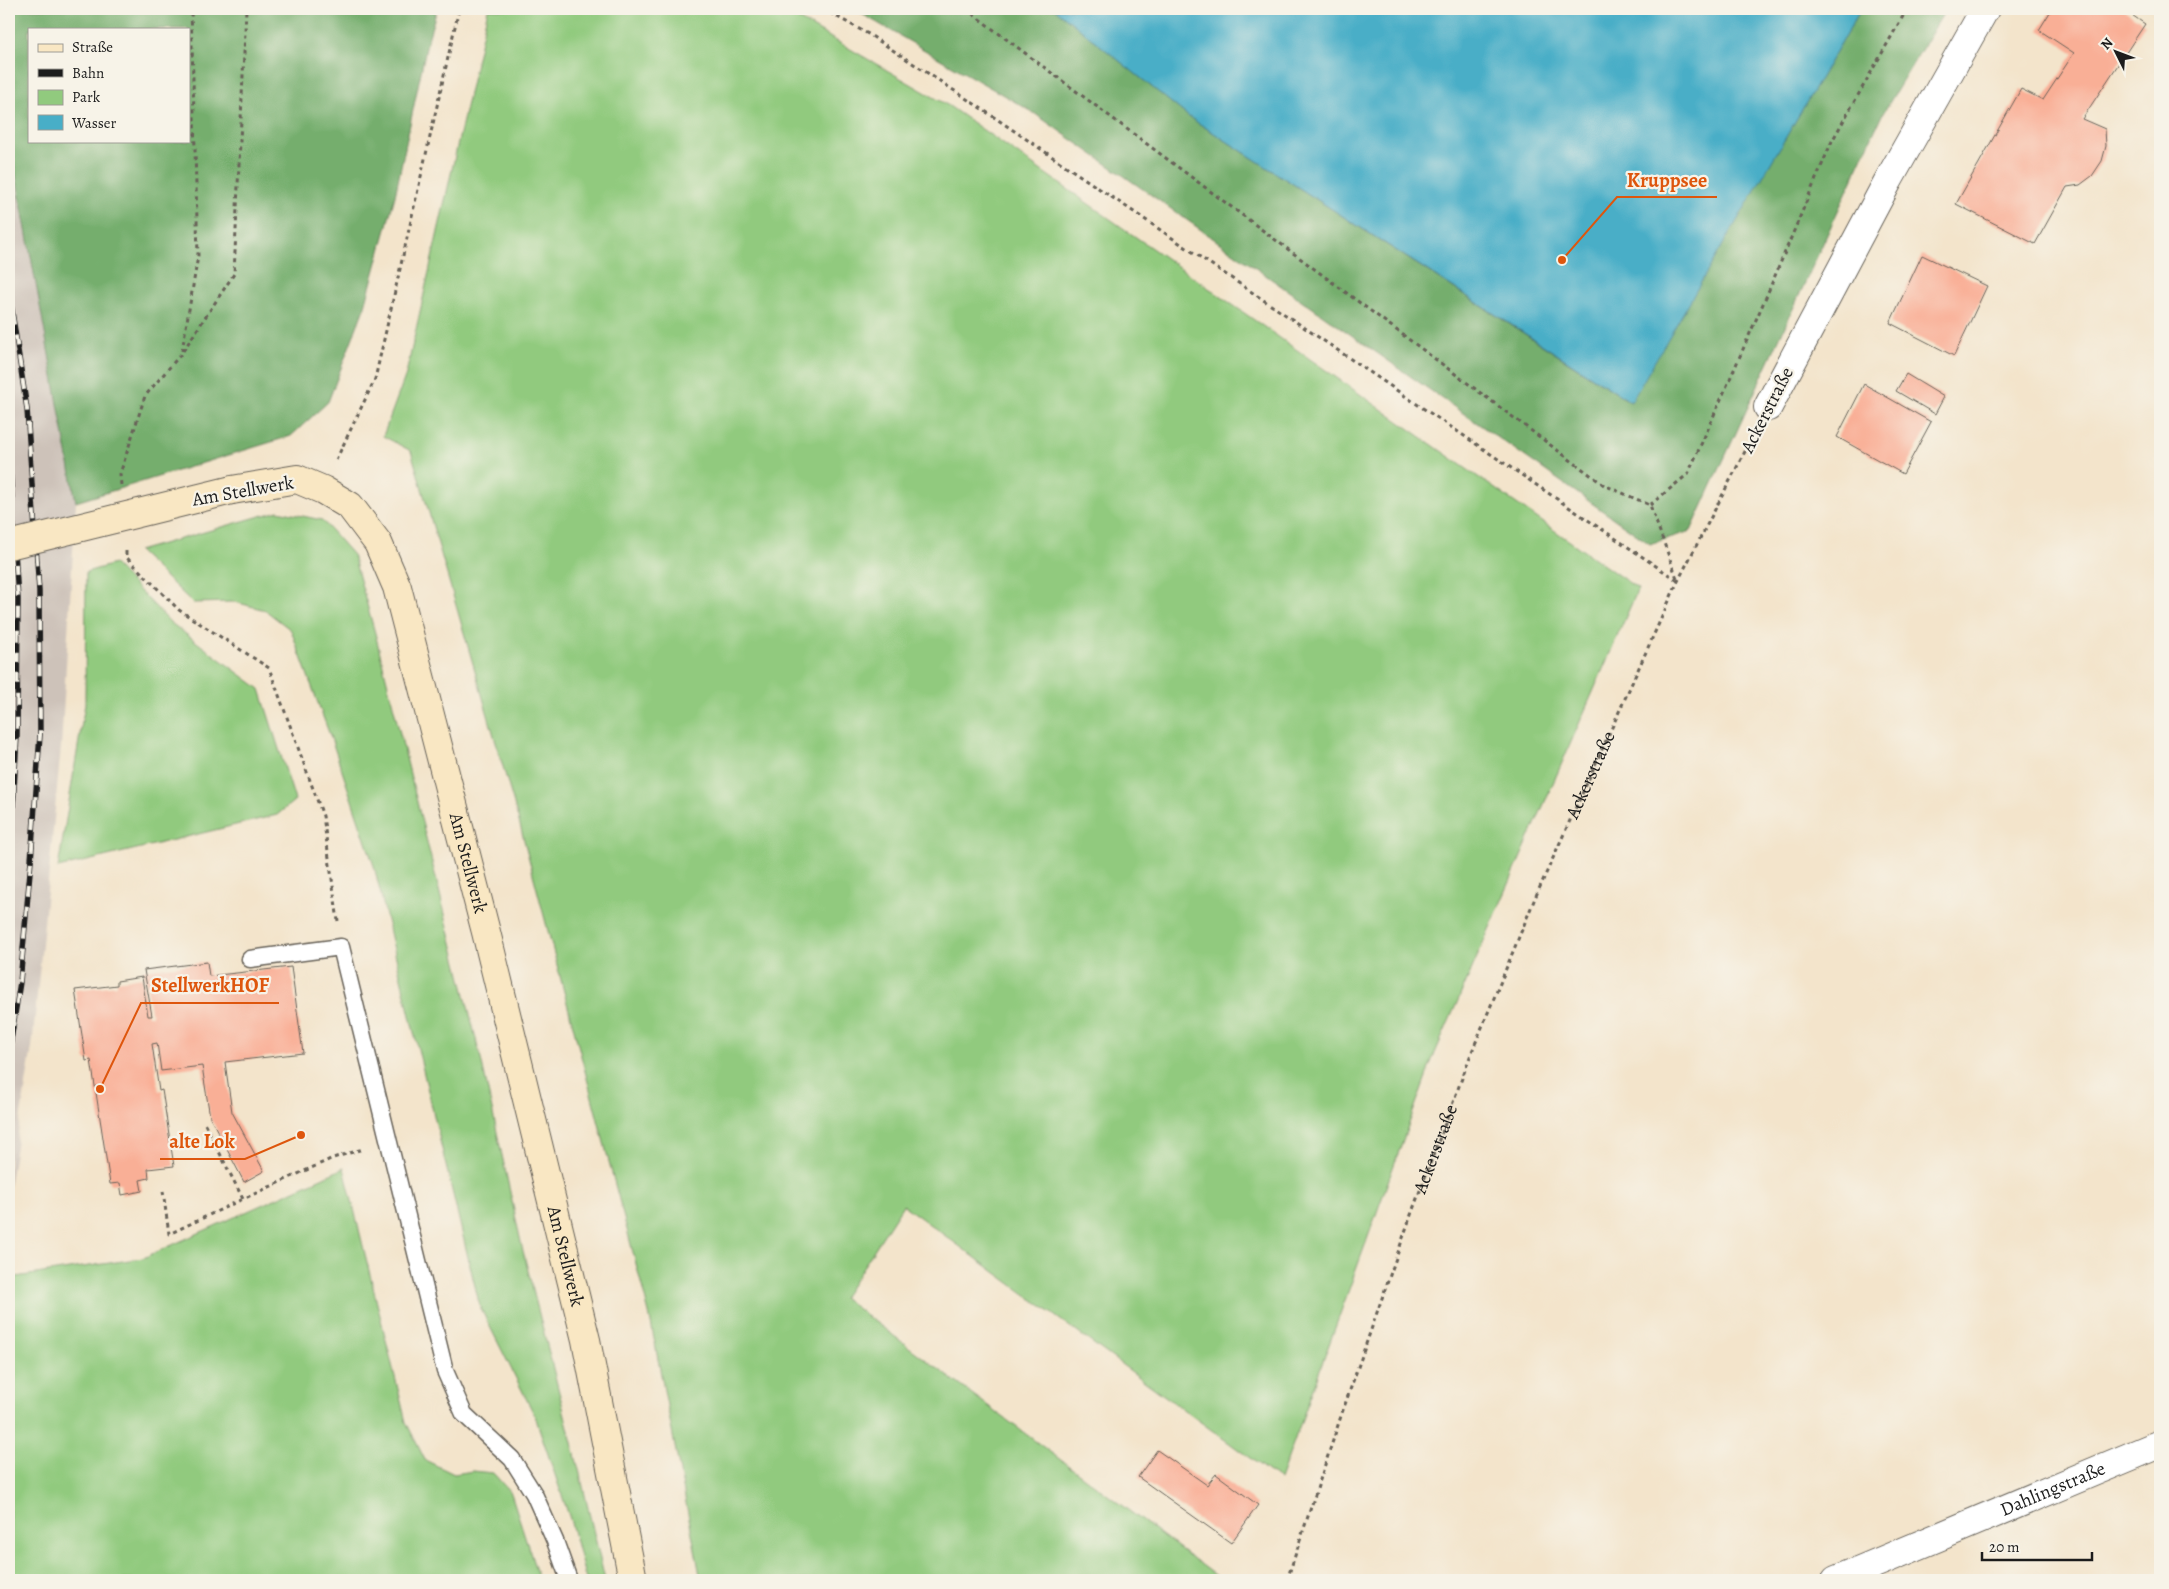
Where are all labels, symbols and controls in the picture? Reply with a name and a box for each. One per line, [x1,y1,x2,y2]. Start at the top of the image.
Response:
legend [28,28,190,142]
north arrow [2092,28,2142,78]
text: N [2096,33,2117,54]
text: Straße [72,37,113,57]
text: Bahn [72,63,104,83]
text: Park [72,87,101,107]
text: Wasser [71,113,117,133]
callout: Kruppsee [1617,162,1717,197]
text: Kruppsee [1627,167,1707,194]
street label: Ackerstraße [1734,363,1800,458]
street label: Am Stellwerk [189,469,296,513]
street label: Ackerstraße [1559,727,1622,824]
street label: Am Stellwerk [443,809,494,917]
callout: StellwerkHOF [141,968,279,1003]
text: StellwerkHOF [151,972,269,999]
street label: Ackerstraße [1407,1101,1464,1198]
callout: alte Lok [160,1124,245,1159]
text: alte Lok [169,1128,235,1155]
street label: Am Stellwerk [540,1202,590,1310]
street label: Dahlingstraße [1996,1455,2109,1523]
scale bar [1982,1529,2092,1561]
text: 20 m [1989,1537,2020,1557]

